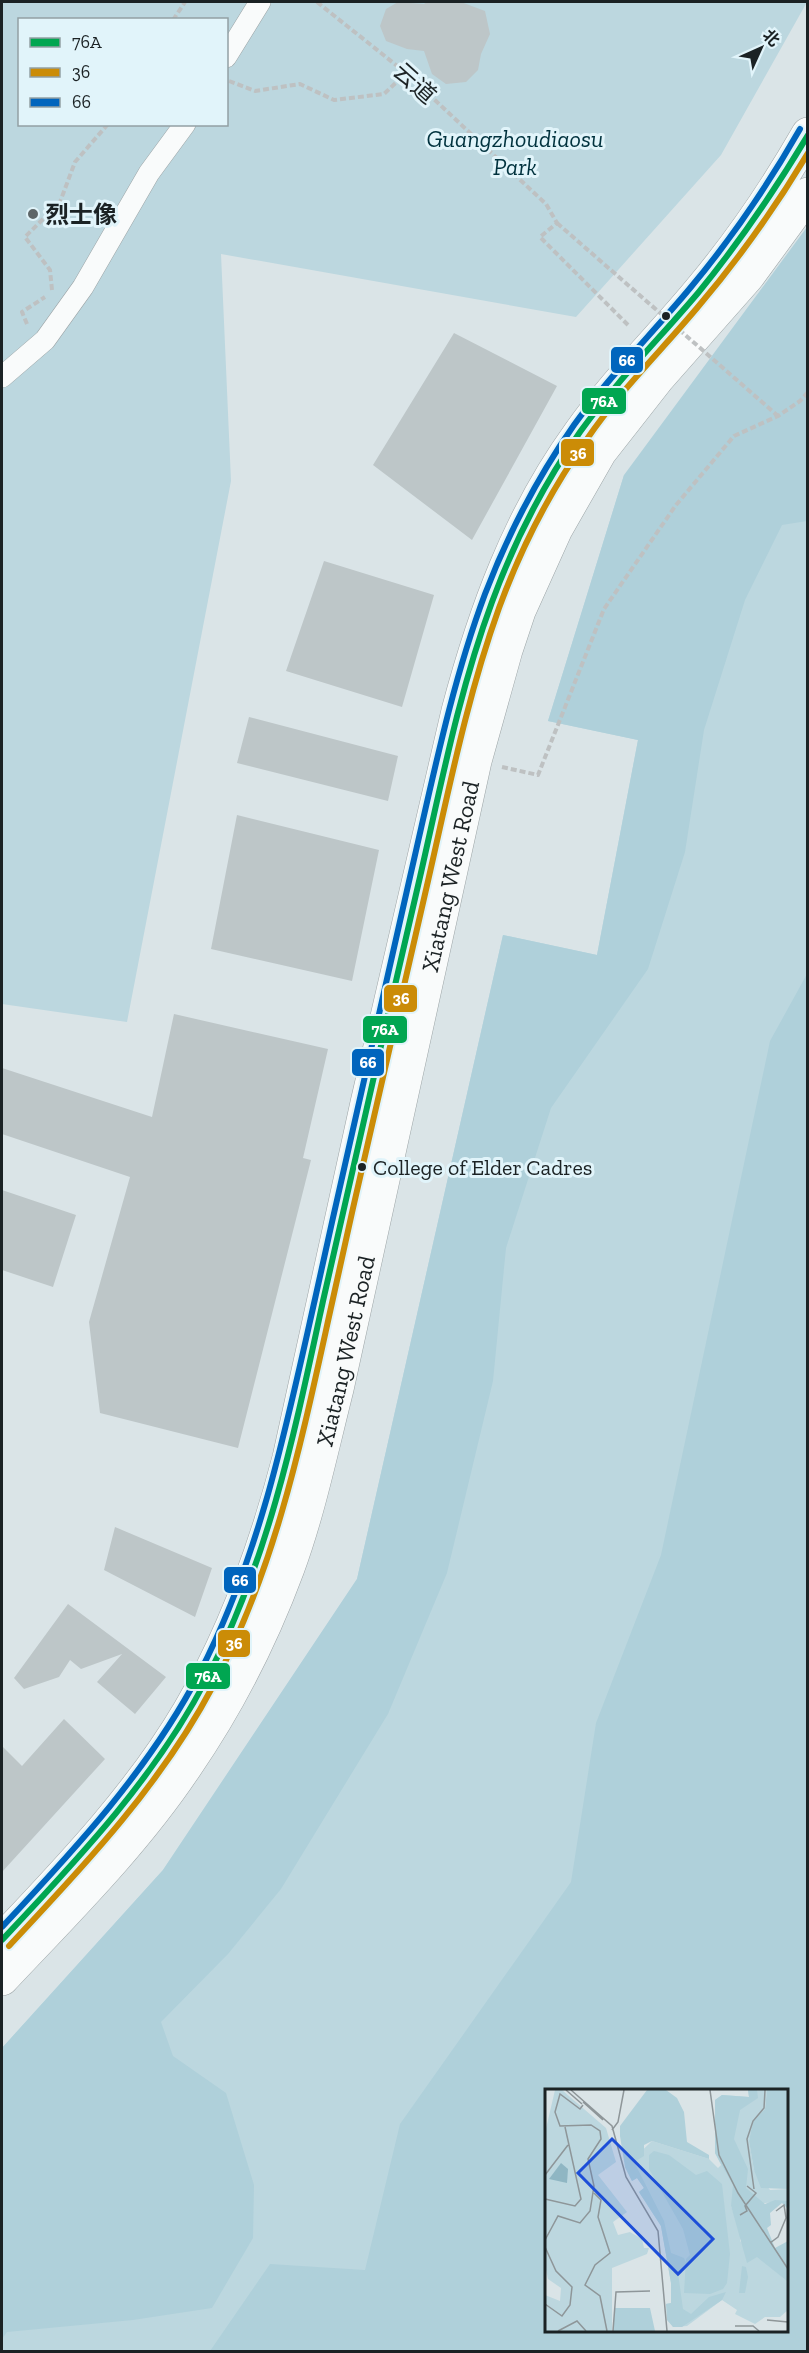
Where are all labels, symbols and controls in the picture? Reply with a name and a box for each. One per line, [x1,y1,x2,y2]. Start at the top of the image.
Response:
legend [18,18,228,126]
north arrow [731,18,791,78]
text: 北 [759,25,784,50]
text: 76A [72,31,102,53]
street label: 云道 [387,56,443,110]
text: 36 [72,61,90,83]
text: 66 [72,91,91,113]
park label: Guangzhoudiaosu Park [426,124,604,181]
place label: 烈士像 [45,200,117,229]
marker: 烈士像 [26,207,40,221]
unlabelled marker [660,310,672,322]
line badge: 66 [610,346,644,374]
text: 66 [618,351,636,370]
line badge: 76A [581,387,627,415]
text: 76A [590,392,618,411]
line badge: 36 [560,438,595,467]
text: 36 [569,444,587,463]
street label: Xiatang West Road [415,778,485,974]
line badge: 36 [383,984,418,1013]
text: 36 [392,989,410,1008]
line badge: 76A [362,1015,408,1044]
text: 76A [371,1020,399,1039]
line badge: 66 [351,1048,385,1077]
text: 66 [359,1053,377,1072]
place label: College of Elder Cadres [373,1154,592,1181]
marker: College of Elder Cadres [356,1161,368,1173]
street label: Xiatang West Road [309,1253,380,1449]
line badge: 66 [223,1566,257,1594]
text: 66 [231,1571,249,1590]
line badge: 36 [217,1629,251,1658]
text: 36 [225,1634,243,1653]
line badge: 76A [185,1662,231,1690]
text: 76A [194,1667,222,1686]
inset map [545,2089,788,2332]

